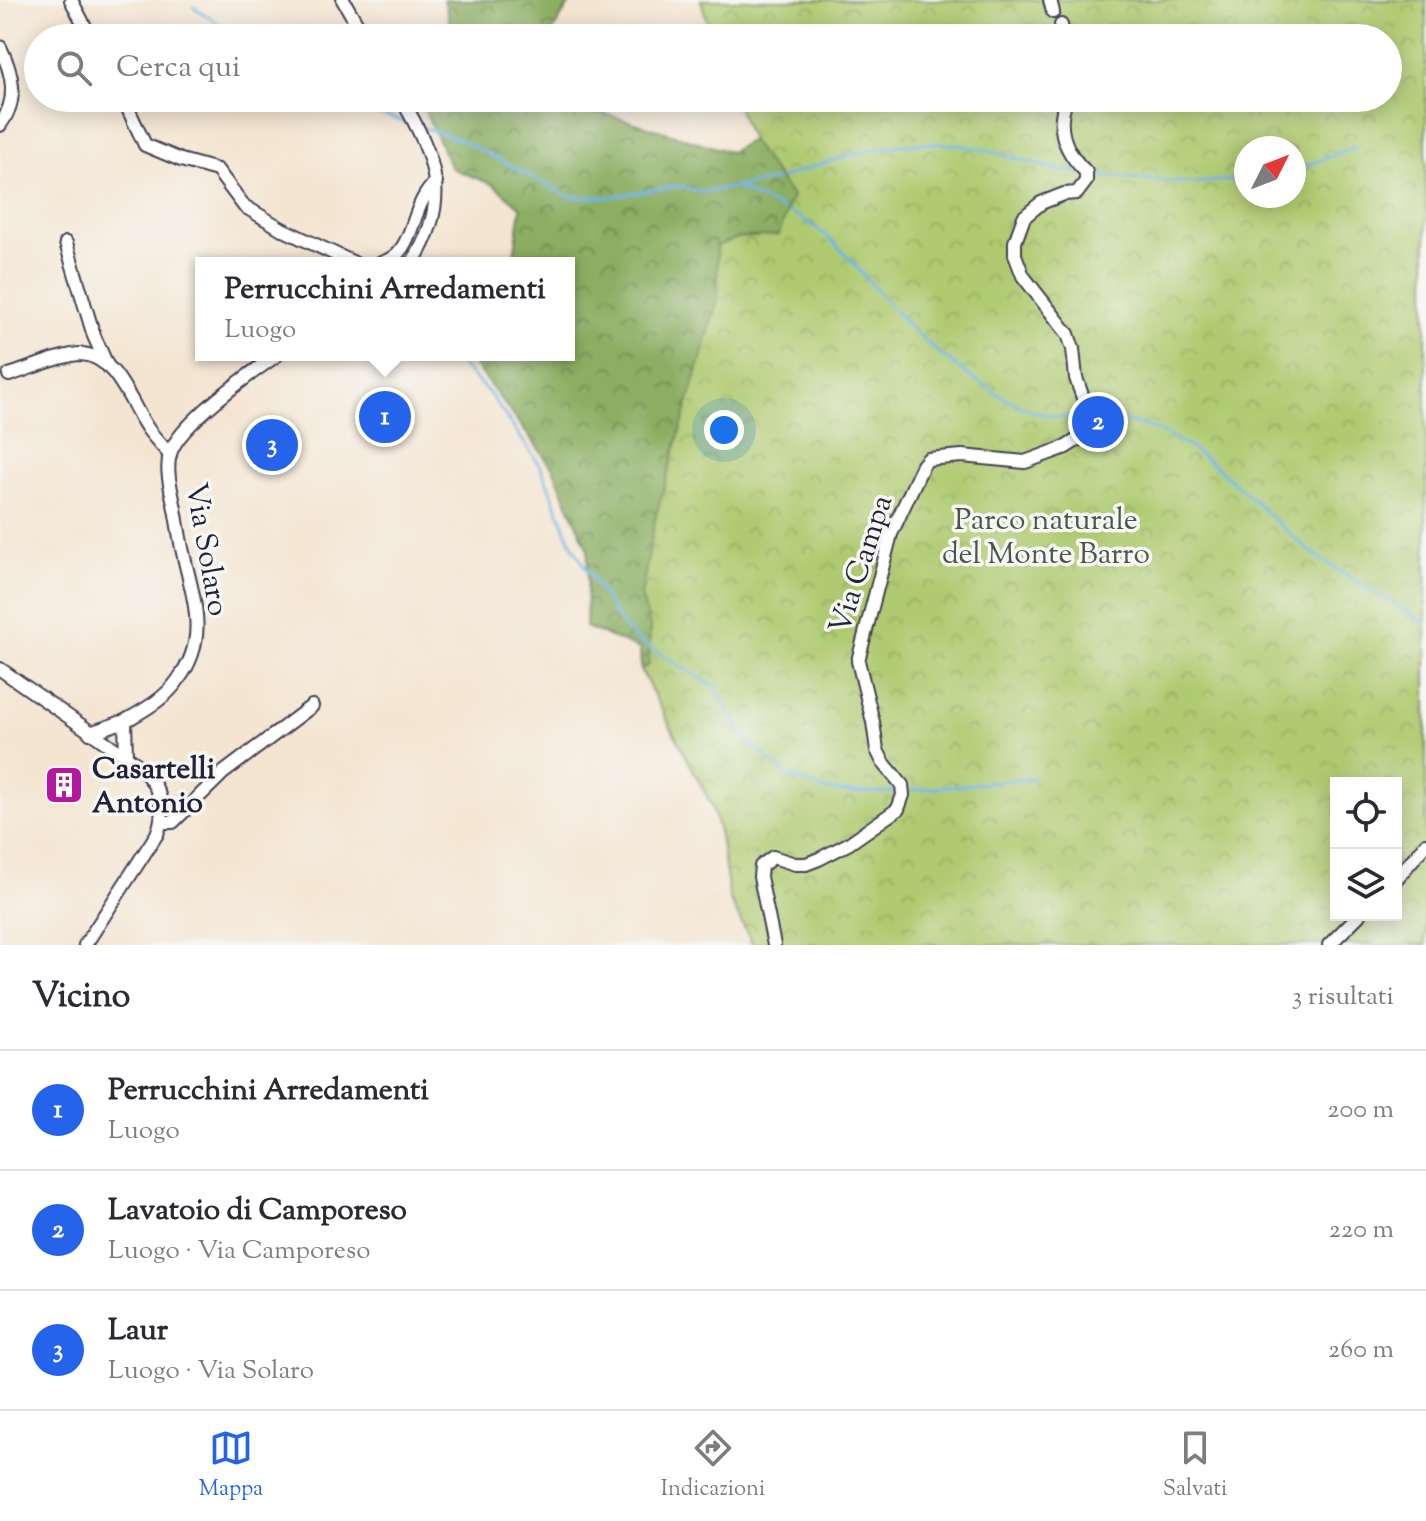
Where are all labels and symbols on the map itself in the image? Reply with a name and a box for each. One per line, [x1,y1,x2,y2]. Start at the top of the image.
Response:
north arrow [1234,136,1306,208]
pin: 1 [359,387,411,447]
pin: 2 [1072,392,1124,452]
your location [704,410,744,450]
pin: 3 [246,415,298,475]
street label: Via Solaro [173,479,238,620]
street label: Via Campa [820,490,905,640]
park label: Parco naturale del Monte Barro [942,500,1150,577]
place label: Casartelli Antonio [92,749,216,826]
building icon: Casartelli Antonio [43,764,85,806]

